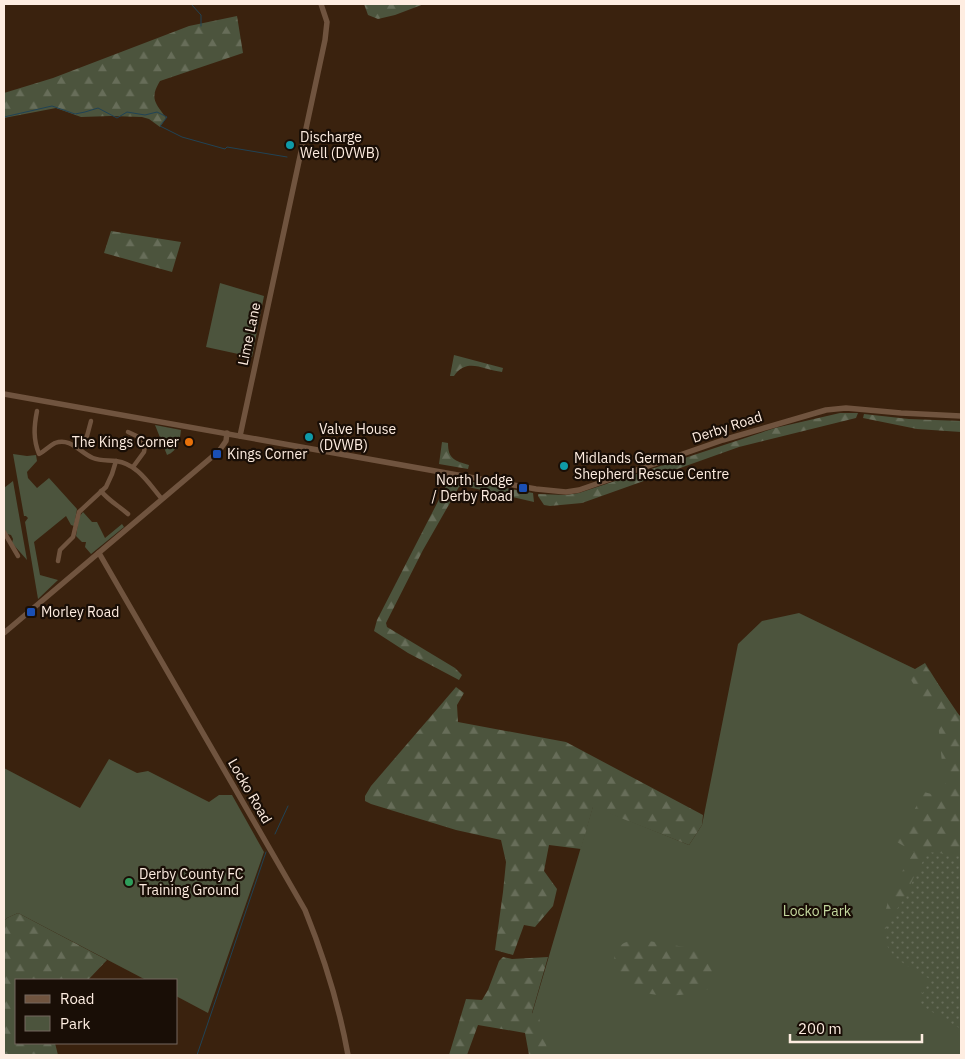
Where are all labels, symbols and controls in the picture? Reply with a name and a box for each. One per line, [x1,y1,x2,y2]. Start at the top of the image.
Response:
place label: Discharge Well (DVWB) [300,128,380,162]
marker: Discharge Well (DVWB) [284,139,296,151]
street label: Lime Lane [234,301,265,367]
street label: Derby Road [690,407,764,447]
place label: Valve House (DVWB) [319,420,397,454]
marker: Valve House (DVWB) [303,431,315,443]
place label: The Kings Corner [72,433,179,451]
marker: The Kings Corner [183,436,195,448]
place label: Kings Corner [227,445,307,463]
marker: Kings Corner [211,448,223,460]
place label: Midlands German Shepherd Rescue Centre [574,449,730,483]
marker: Midlands German Shepherd Rescue Centre [558,460,570,472]
place label: North Lodge / Derby Road [432,471,513,505]
marker: North Lodge / Derby Road [517,482,529,494]
place label: Morley Road [41,603,119,621]
marker: Morley Road [25,606,37,618]
street label: Locko Road [224,755,276,827]
place label: Derby County FC Training Ground [139,865,244,899]
marker: Derby County FC Training Ground [123,876,135,888]
park label: Locko Park [783,902,852,920]
legend [15,979,178,1044]
text: Road [60,989,95,1008]
scale bar [790,1012,922,1044]
text: Park [60,1014,90,1033]
text: 200 m [798,1019,842,1038]

